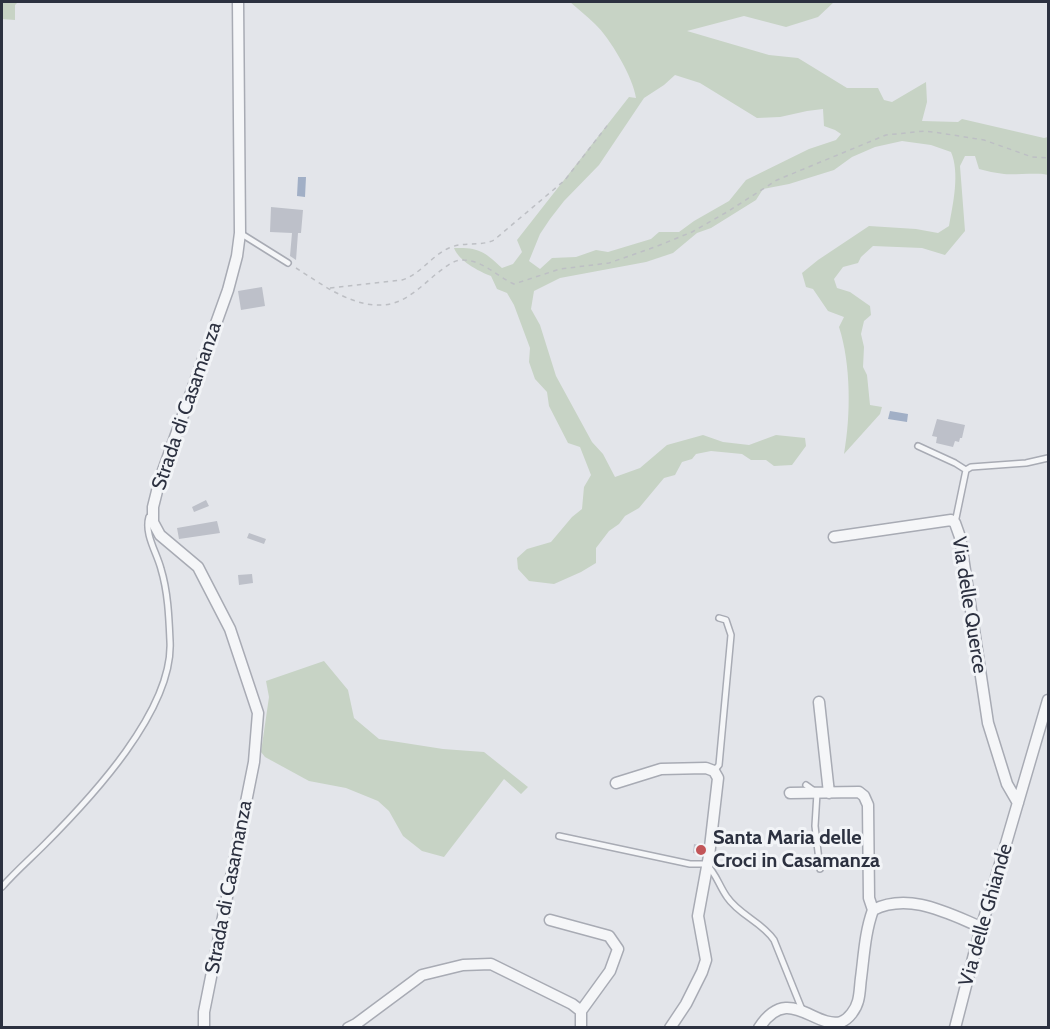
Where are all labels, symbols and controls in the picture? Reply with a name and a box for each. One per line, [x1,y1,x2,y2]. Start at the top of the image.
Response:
street label: Strada di Casamanza [147,319,227,493]
street label: Via delle Querce [946,535,992,675]
street label: Strada di Casamanza [200,798,258,976]
place label: Santa Maria delle Croci in Casamanza [713,826,880,873]
street label: Via delle Ghiande [954,841,1018,989]
marker: Santa Maria delle Croci in Casamanza [694,843,708,857]

